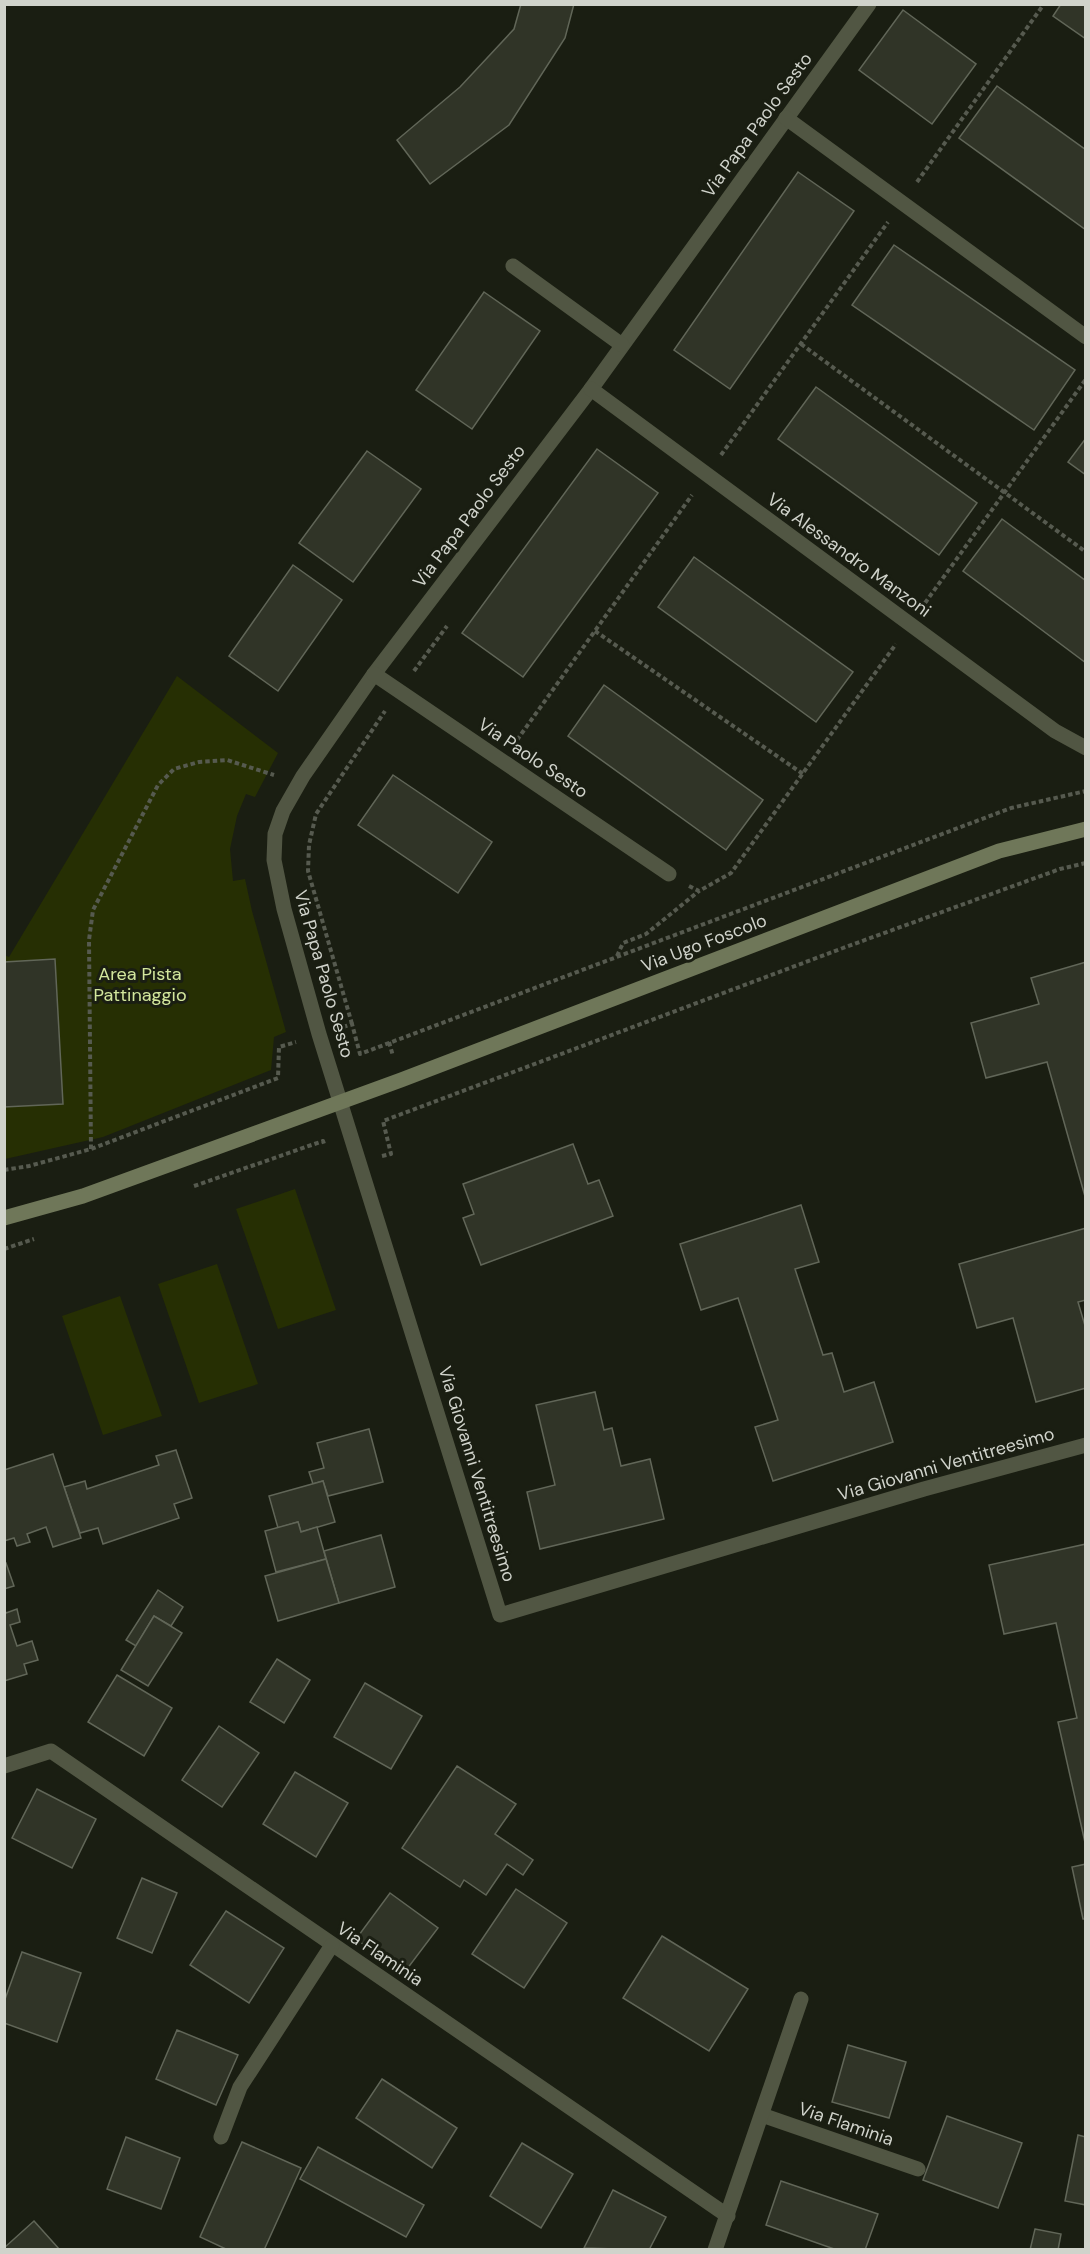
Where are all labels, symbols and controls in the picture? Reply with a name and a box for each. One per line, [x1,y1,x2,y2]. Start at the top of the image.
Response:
street label: Via Papa Paolo Sesto [696,48,818,202]
street label: Via Papa Paolo Sesto [407,440,531,592]
street label: Via Alessandro Manzoni [762,487,936,623]
street label: Via Paolo Sesto [473,712,593,804]
street label: Via Papa Paolo Sesto [289,887,359,1061]
street label: Via Ugo Foscolo [638,908,770,978]
park label: Area Pista Pattinaggio [93,962,187,1007]
street label: Via Giovanni Ventitreesimo [433,1363,521,1585]
street label: Via Giovanni Ventitreesimo [835,1422,1057,1506]
street label: Via Flaminia [332,1916,428,1992]
street label: Via Flaminia [795,2097,897,2151]

